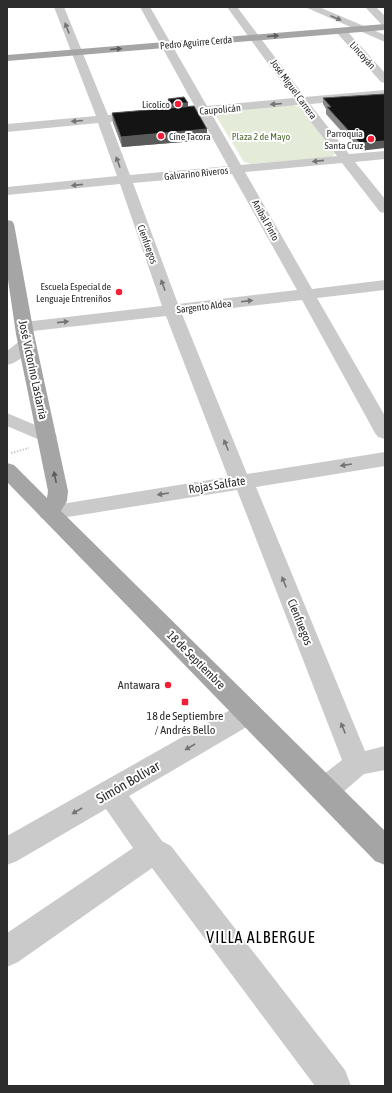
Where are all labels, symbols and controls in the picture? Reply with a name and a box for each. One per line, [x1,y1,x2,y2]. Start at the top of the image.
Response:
one-way arrow [331,15,342,21]
one-way arrow [63,22,69,34]
one-way arrow [267,33,279,40]
street label: Pedro Aguirre Cerda [159,34,233,51]
street label: Lincoyán [348,39,378,71]
one-way arrow [110,45,122,52]
street label: José Miguel Carrera [268,57,319,122]
place label: Licolico [142,99,170,110]
marker: Licolico [173,99,183,109]
one-way arrow [270,100,282,107]
street label: Caupolicán [199,102,241,117]
one-way arrow [71,118,83,125]
place label: Parroquia Santa Cruz [325,128,363,151]
marker: Cine Tacora [156,131,166,141]
place label: Cine Tacora [169,131,211,142]
park label: Plaza 2 de Mayo [232,131,291,142]
marker: Parroquia Santa Cruz [366,134,376,144]
one-way arrow [115,156,121,168]
one-way arrow [312,158,324,164]
street label: Galvarino Riveros [163,165,229,182]
one-way arrow [71,181,83,188]
street label: Aníbal Pinto [250,198,281,243]
street label: Cienfuegos [135,223,160,266]
one-way arrow [160,278,166,290]
place label: Escuela Especial de Lenguaje Entreniños [36,281,111,304]
marker: Escuela Especial de Lenguaje Entreniños [114,287,124,297]
street label: Sargento Aldea [176,298,232,315]
one-way arrow [241,298,254,304]
street label: José Victorino Lastarria [16,319,50,421]
one-way arrow [57,319,69,325]
one-way arrow [222,438,228,450]
one-way arrow [340,462,353,468]
one-way arrow [52,470,58,483]
street label: Rojas Salfate [188,474,246,496]
one-way arrow [157,491,169,497]
one-way arrow [281,576,287,587]
street label: Cienfuegos [284,597,316,647]
street label: 18 de Septiembre [164,628,228,692]
place label: Antawara [118,678,160,692]
marker: Antawara [163,680,173,690]
marker: 18 de Septiembre / Andrés Bello [180,697,190,707]
place label: 18 de Septiembre / Andrés Bello [147,709,223,737]
one-way arrow [339,722,345,734]
one-way arrow [184,743,196,750]
street label: Simón Bolívar [93,757,163,807]
one-way arrow [71,807,83,814]
district label: VILLA ALBERGUE [206,928,316,946]

